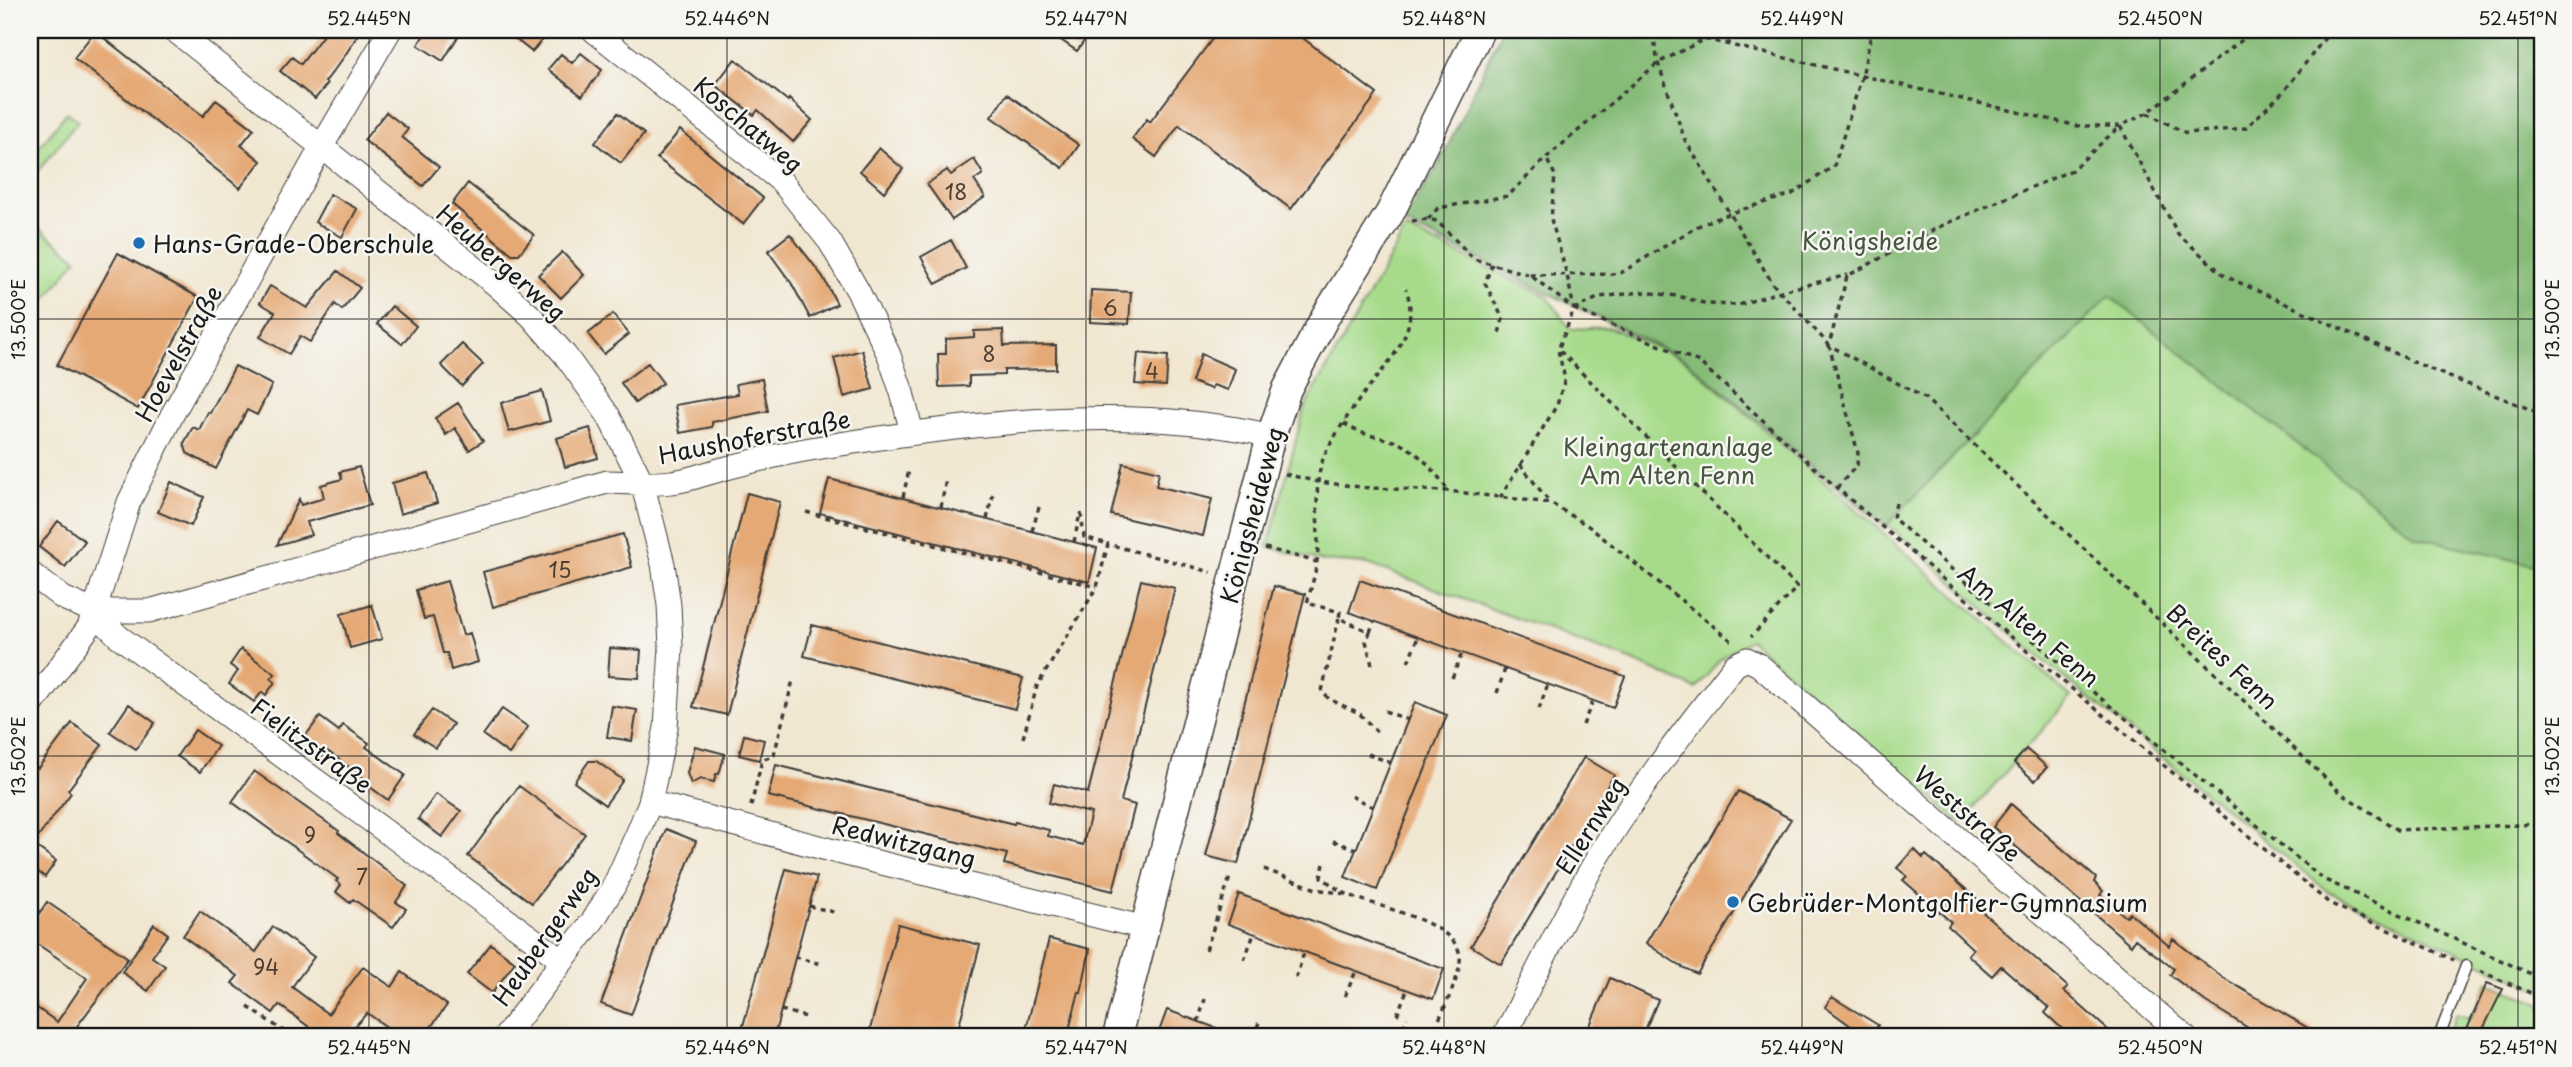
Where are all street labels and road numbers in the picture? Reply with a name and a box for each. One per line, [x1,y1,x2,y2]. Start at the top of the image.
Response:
street label: Koschatweg [686,67,812,181]
street label: Heubergerweg [429,195,575,329]
street label: Hoevelstraße [126,278,230,428]
street label: Haushoferstraße [655,400,853,472]
street label: Königsheideweg [1210,423,1292,607]
street label: Am Alten Fenn [1951,555,2109,695]
street label: Breites Fenn [2159,595,2287,717]
street label: Fielitzstraße [244,689,380,801]
street label: Weststraße [1906,756,2030,870]
street label: Ellernweg [1546,769,1634,881]
street label: Redwitzgang [828,806,980,876]
street label: Heubergerweg [483,859,605,1013]

